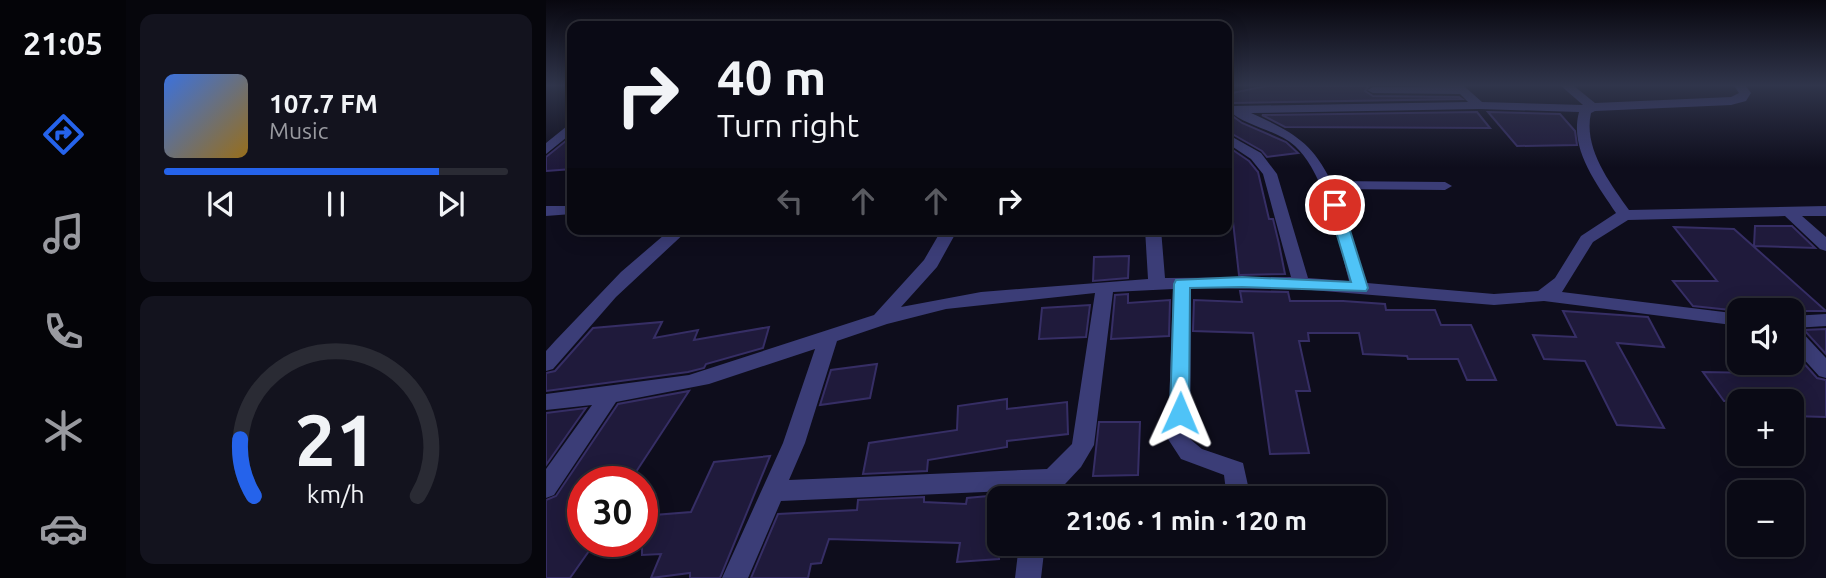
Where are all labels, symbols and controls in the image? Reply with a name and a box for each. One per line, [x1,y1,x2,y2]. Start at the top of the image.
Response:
text: 21:05 [23,25,103,61]
icon: right [602,49,693,140]
text: 40 m [717,49,826,104]
text: 107.7 FM [269,89,378,118]
text: Turn right [717,107,859,143]
icon: directions [39,110,88,159]
text: Music [269,118,328,143]
pin [1305,175,1365,235]
icon: left [771,182,809,220]
icon: ahead [844,182,882,220]
icon: ahead [917,182,955,220]
icon: right [990,182,1028,220]
icon: previous [202,185,240,223]
icon: pause [317,185,355,223]
icon: next [432,185,470,223]
icon: arrive [1316,186,1354,224]
icon: music [39,209,88,258]
map controls [1727,298,1804,557]
button: sound [1727,298,1804,375]
icon: phone [39,307,88,356]
position arrow [1143,376,1217,450]
button: + [1727,389,1804,466]
text: 21 [295,398,377,480]
icon: climate [39,406,88,455]
speed limit sign: 30 [567,466,658,557]
text: km/h [307,480,365,508]
button: − [1727,480,1804,557]
icon: car [39,504,88,553]
text: 21:06 · 1 min · 120 m [1066,506,1307,535]

